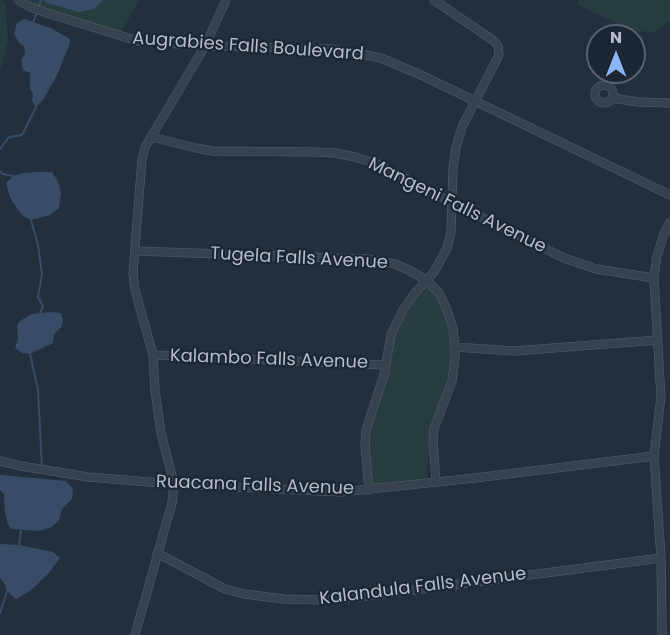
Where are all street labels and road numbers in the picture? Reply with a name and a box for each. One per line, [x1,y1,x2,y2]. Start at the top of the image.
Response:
street label: Augrabies Falls Boulevard [132,28,364,66]
street label: Mangeni Falls Avenue [365,154,549,258]
street label: Tugela Falls Avenue [210,244,388,274]
street label: Kalambo Falls Avenue [169,346,369,374]
street label: Ruacana Falls Avenue [156,472,354,500]
street label: Kalandula Falls Avenue [318,564,528,610]

